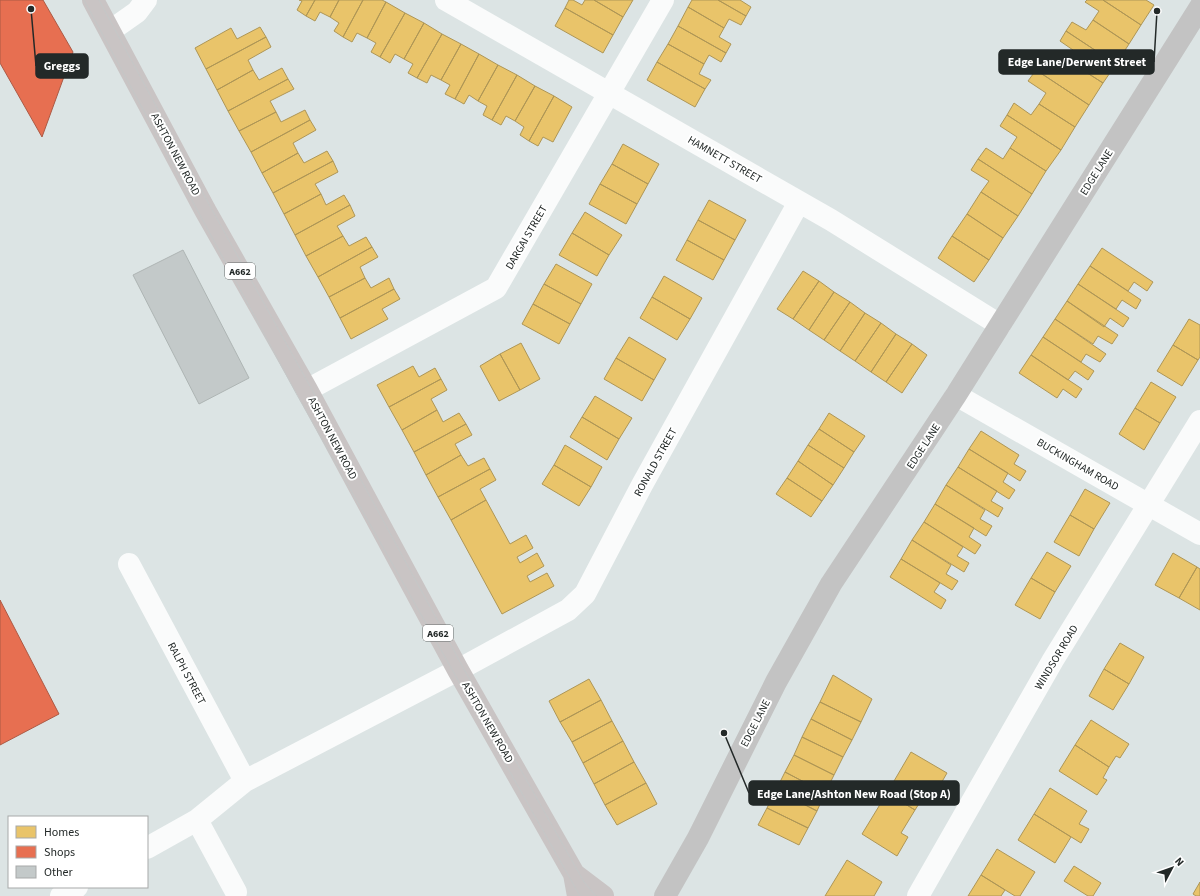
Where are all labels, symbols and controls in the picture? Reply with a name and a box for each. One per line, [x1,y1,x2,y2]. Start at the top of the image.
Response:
callout: Edge Lane/Derwent Street [999,50,1154,74]
callout: Greggs [36,54,88,78]
text: Edge Lane/Derwent Street [1008,54,1147,71]
text: Greggs [44,58,80,75]
street label: ASHTON NEW ROAD [148,110,204,198]
street label: HAMNETT STREET [685,132,765,187]
street label: EDGE LANE [1076,146,1117,198]
street label: DARGAI STREET [502,202,551,272]
road number: A662 [225,263,255,279]
street label: ASHTON NEW ROAD [305,394,361,482]
street label: EDGE LANE [903,420,944,472]
street label: RONALD STREET [630,425,681,499]
street label: BUCKINGHAM ROAD [1034,435,1122,494]
street label: WINDSOR ROAD [1031,622,1082,693]
road number: A662 [423,625,453,641]
street label: RALPH STREET [164,640,209,707]
street label: ASHTON NEW ROAD [458,679,517,766]
street label: EDGE LANE [737,697,774,750]
callout: Edge Lane/Ashton New Road (Stop A) [749,781,959,805]
text: Edge Lane/Ashton New Road (Stop A) [757,786,951,803]
legend [8,816,148,888]
text: Homes [44,824,79,841]
text: Shops [44,844,75,861]
north arrow [1152,848,1192,888]
text: N [1171,854,1187,869]
text: Other [44,864,74,881]

